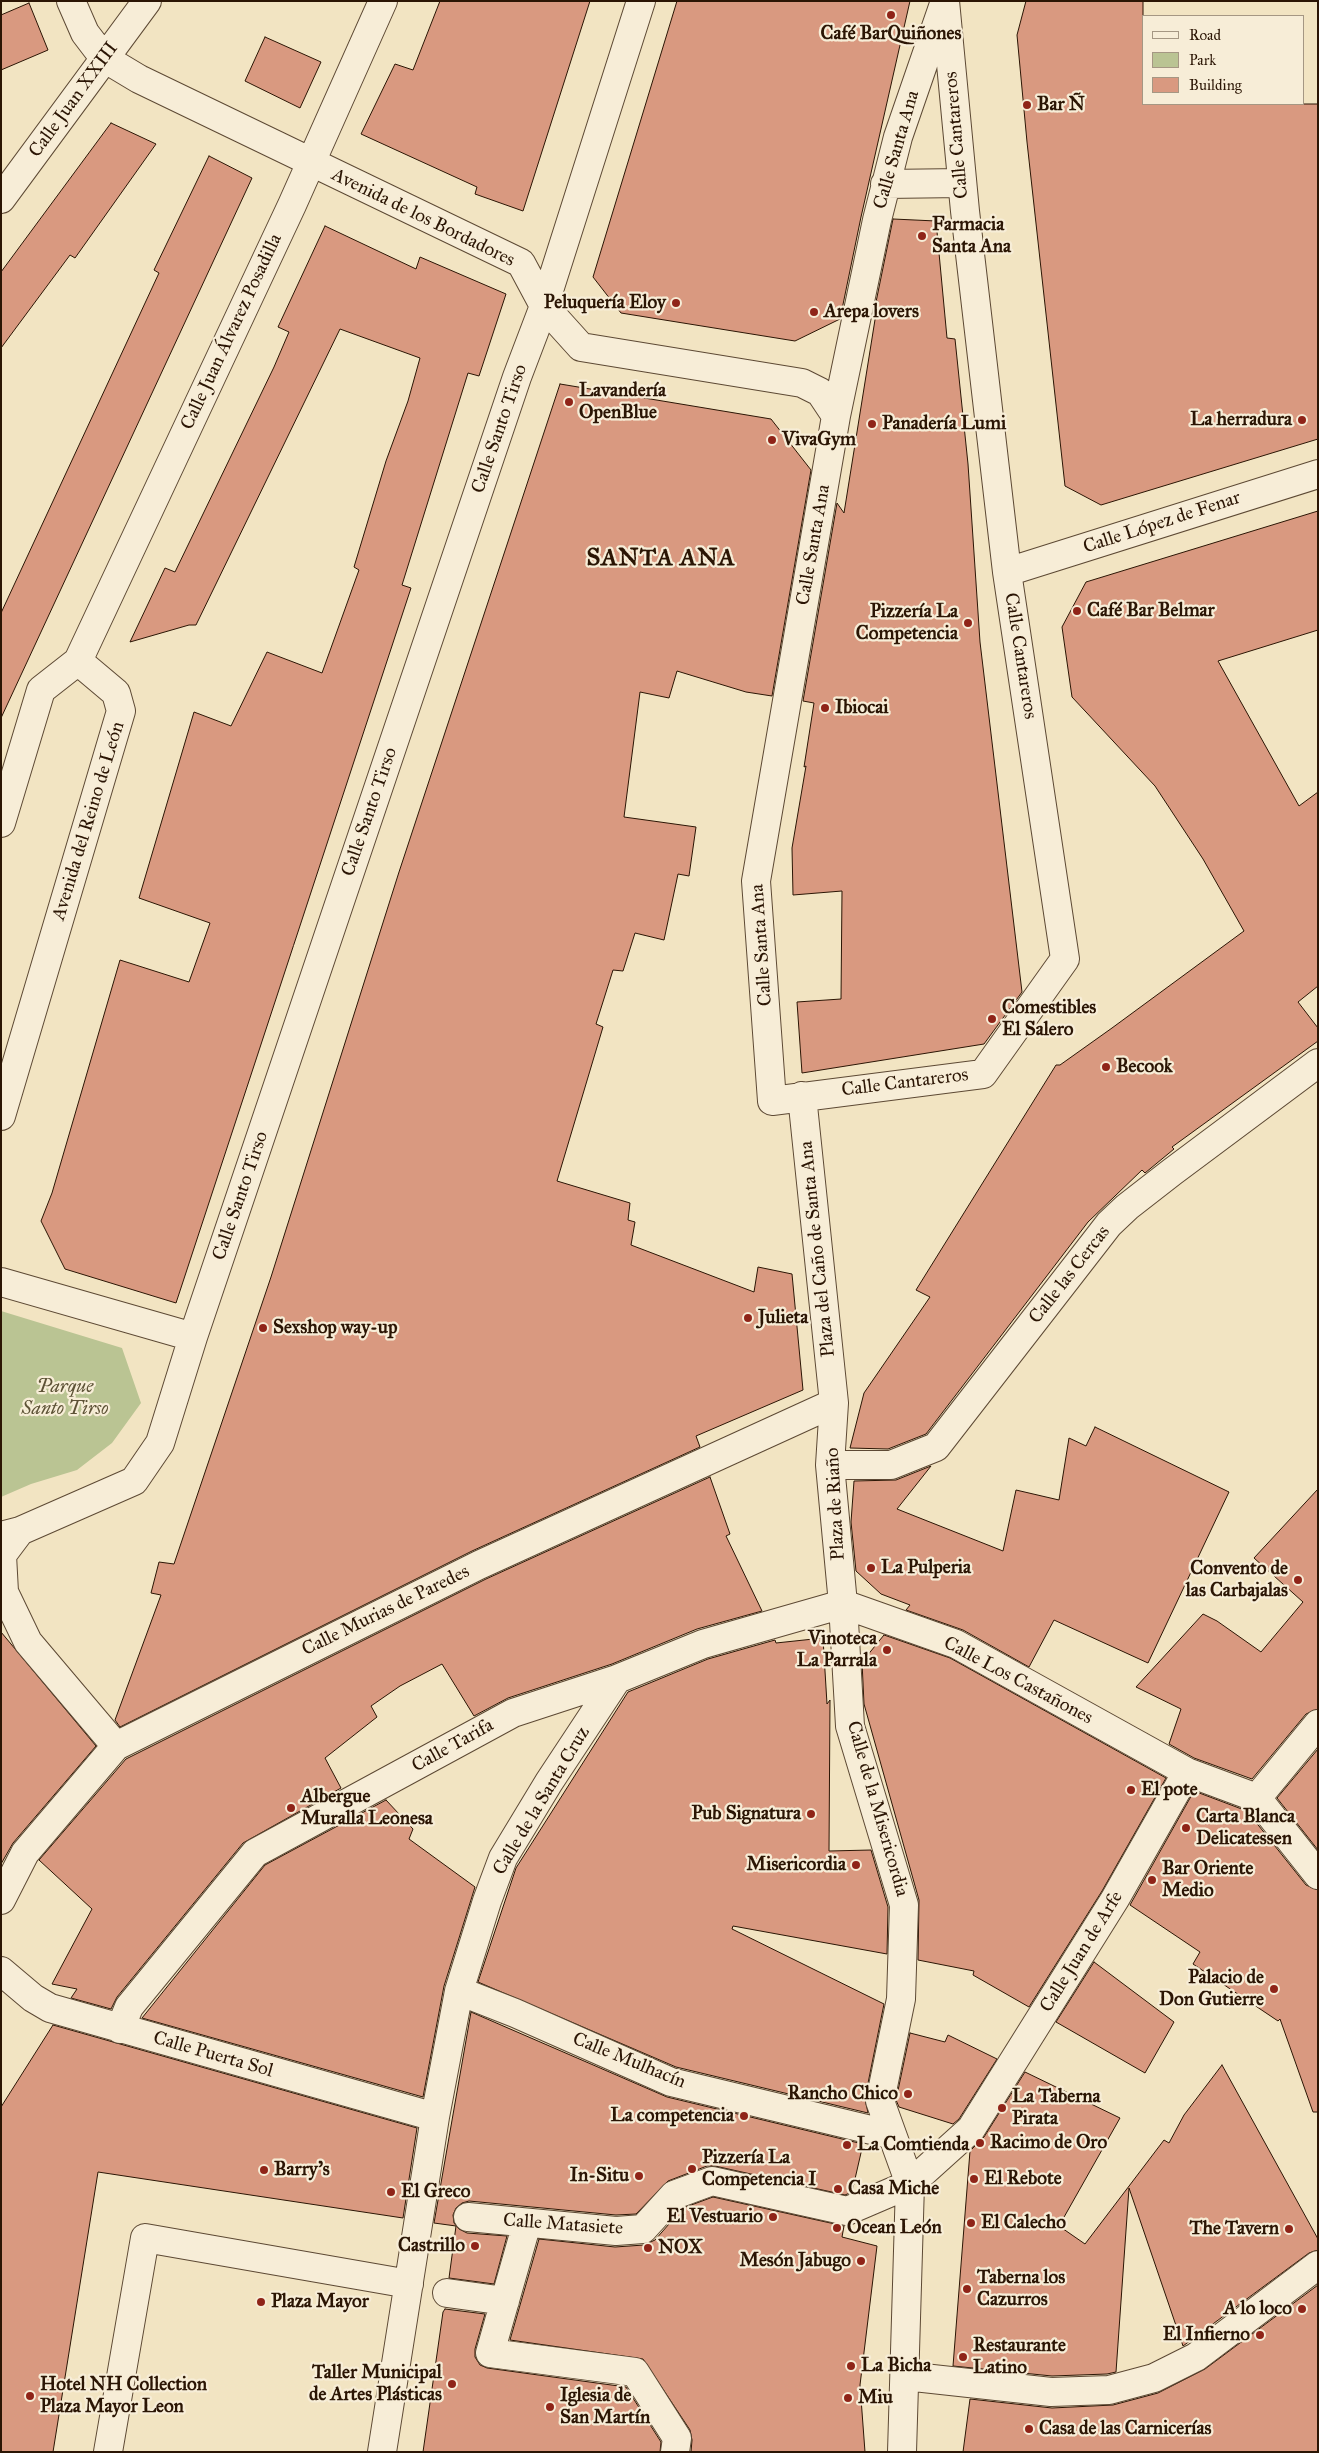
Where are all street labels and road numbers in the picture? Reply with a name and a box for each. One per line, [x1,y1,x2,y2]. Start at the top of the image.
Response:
street label: Calle Juan XXIII [25,38,123,162]
street label: Calle Cantareros [940,70,974,200]
street label: Calle Santa Ana [869,88,925,212]
street label: Avenida de los Bordadores [328,164,518,272]
street label: Calle Juan Álvarez Posadilla [177,230,287,434]
street label: Calle Santo Tirso [467,362,533,496]
street label: Calle Santa Ana [792,483,836,607]
street label: Calle López de Fenar [1080,487,1244,559]
street label: Calle Cantareros [999,591,1041,721]
street label: Avenida del Reino de León [48,719,130,923]
street label: Calle Santo Tirso [337,745,403,879]
street label: Calle Santa Ana [746,883,778,1007]
street label: Calle Cantareros [840,1064,970,1102]
street label: Calle Santo Tirso [208,1129,274,1263]
street label: Plaza del Caño de Santa Ana [795,1140,841,1358]
street label: Calle las Cercas [1025,1221,1115,1329]
street label: Plaza de Riaño [822,1447,850,1561]
street label: Calle Murias de Paredes [299,1561,473,1661]
street label: Calle Los Castañones [939,1632,1097,1730]
street label: Calle Tarifa [408,1714,498,1778]
street label: Calle de la Misericordia [841,1719,913,1899]
street label: Calle de la Santa Cruz [489,1723,595,1879]
street label: Calle Juan de Arfe [1036,1887,1128,2017]
street label: Calle Puerta Sol [150,2027,276,2083]
street label: Calle Mulhacín [569,2028,689,2094]
street label: Calle Matasiete [502,2209,624,2241]

